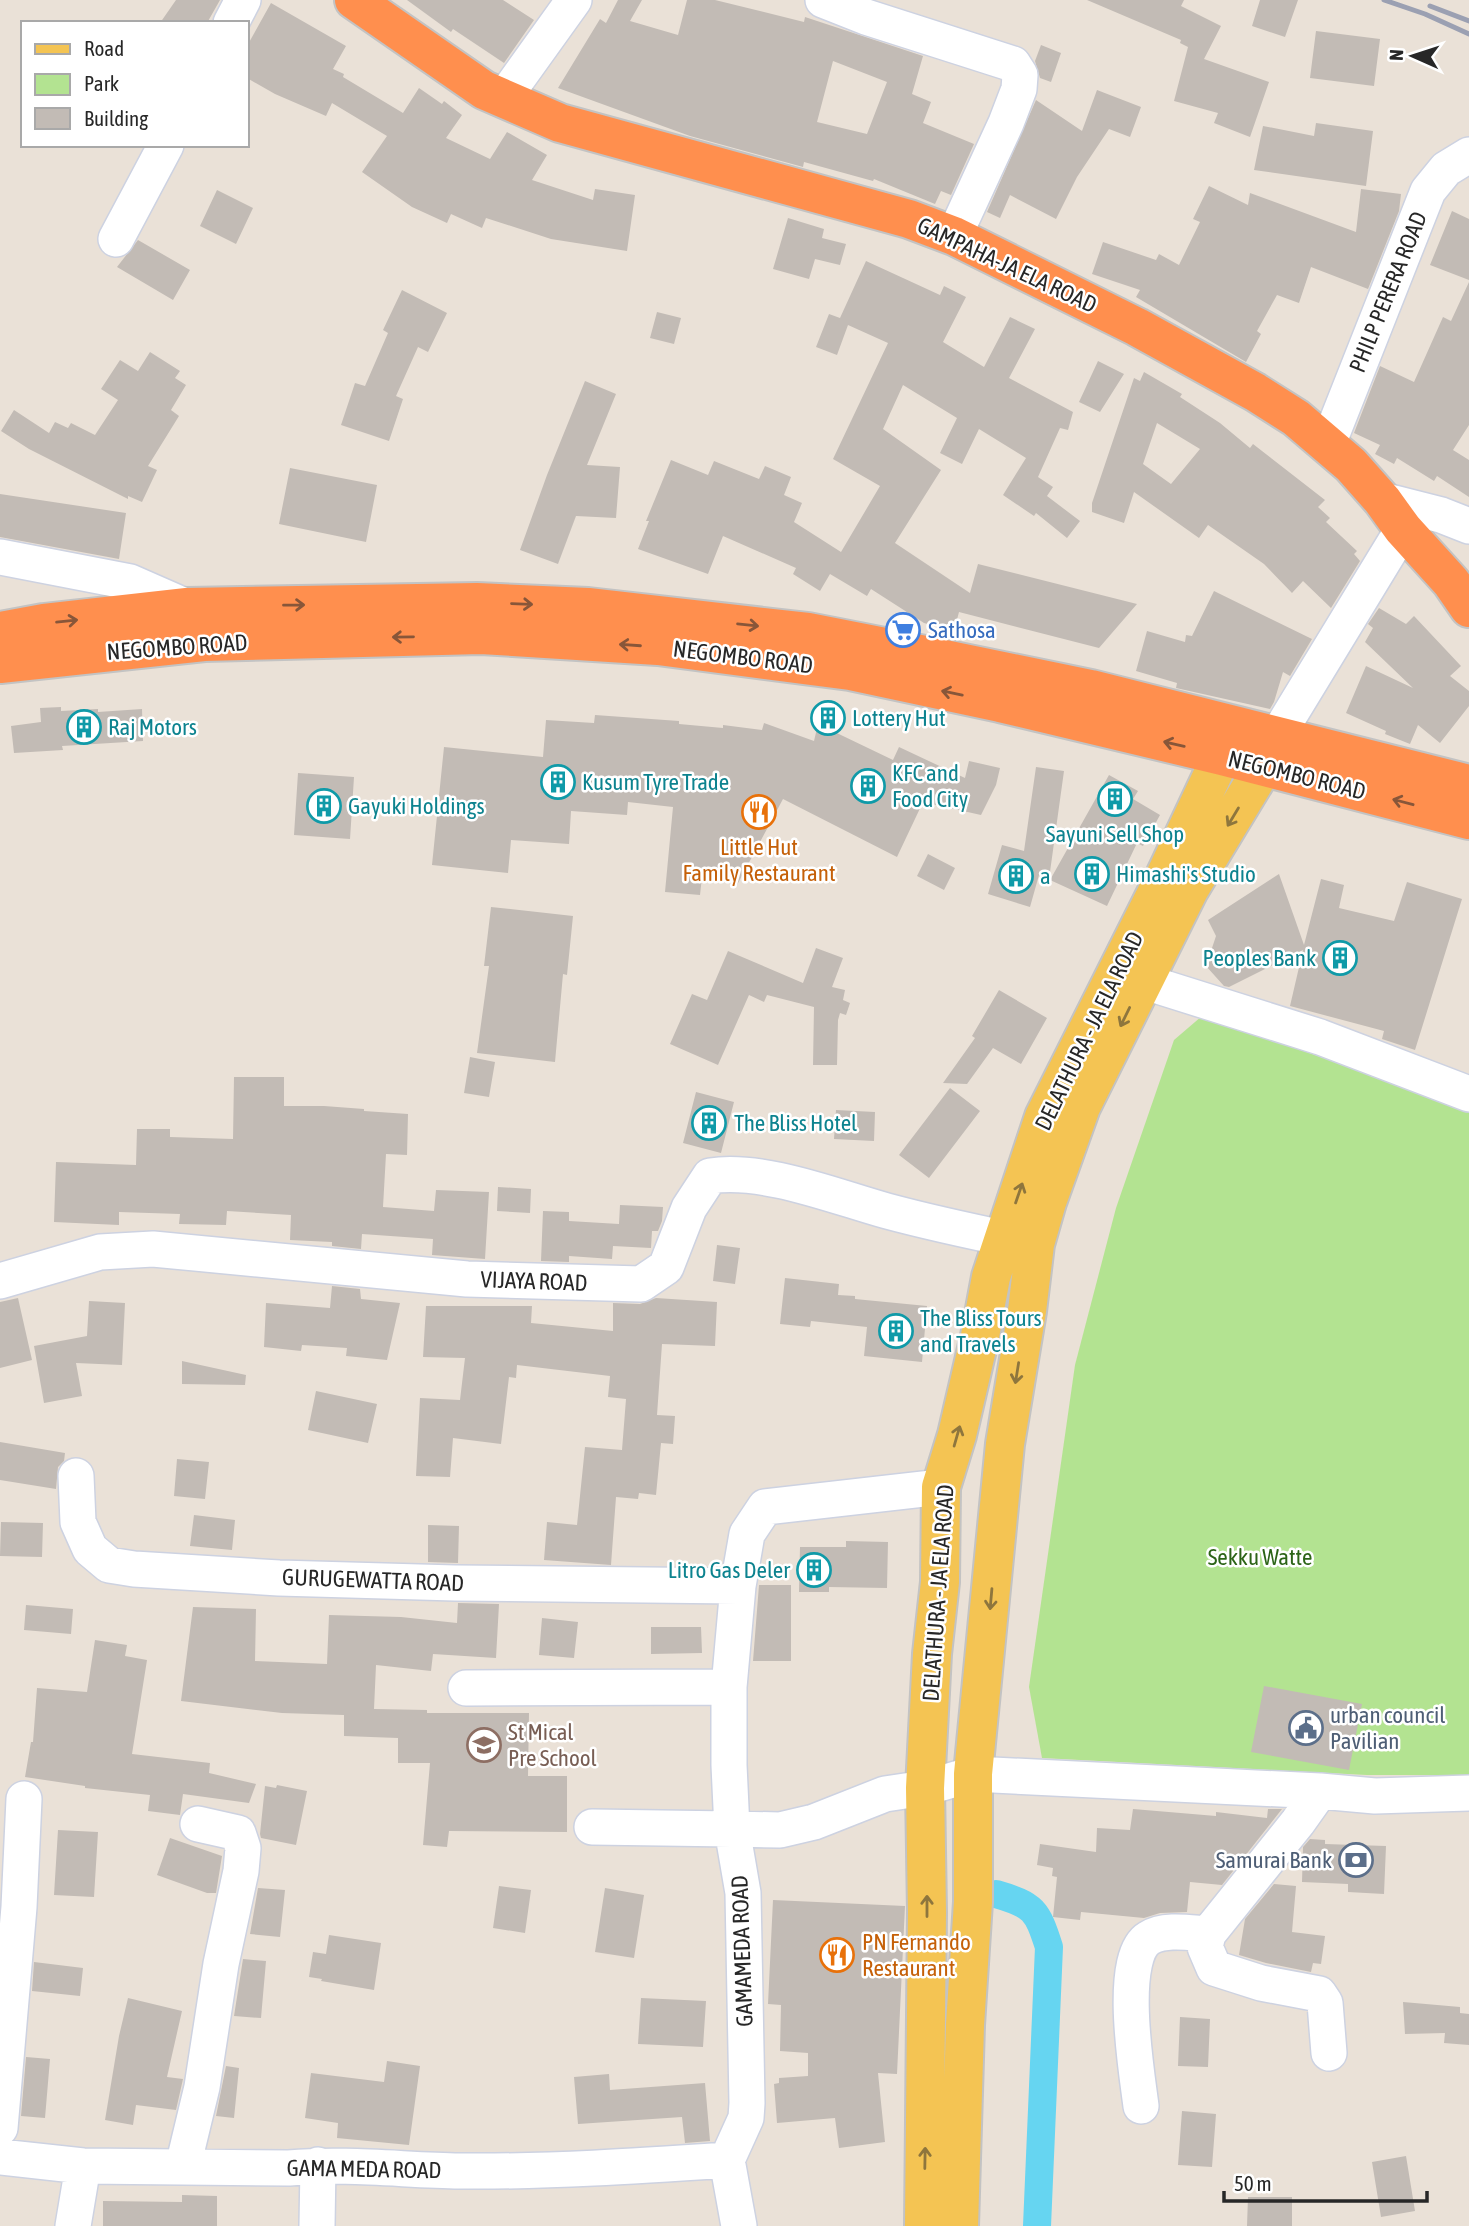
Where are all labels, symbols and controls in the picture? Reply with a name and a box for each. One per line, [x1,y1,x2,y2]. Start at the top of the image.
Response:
legend [21,21,248,147]
north arrow [1378,21,1448,91]
text: Road [84,36,124,60]
text: N [1385,49,1407,61]
text: Park [84,71,119,95]
text: Building [84,106,148,130]
street label: PHILP PERERA ROAD [1344,208,1432,376]
street label: GAMPAHA-JA ELA ROAD [913,212,1101,318]
one-way arrow [282,598,305,612]
one-way arrow [510,598,533,611]
supermarket icon: Sathosa [884,611,922,649]
one-way arrow [56,614,78,627]
place label: Sathosa [928,617,996,643]
one-way arrow [736,619,759,632]
street label: NEGOMBO ROAD [106,629,248,665]
one-way arrow [392,630,415,644]
street label: NEGOMBO ROAD [672,636,814,678]
one-way arrow [619,638,642,651]
one-way arrow [941,685,964,699]
building icon: Lottery Hut [809,699,847,737]
place label: Lottery Hut [852,705,946,731]
building icon: Raj Motors [65,708,103,746]
place label: Raj Motors [108,714,197,740]
one-way arrow [1163,737,1186,750]
street label: NEGOMBO ROAD [1226,745,1368,805]
place label: KFC and Food City [892,760,968,812]
building icon: Kusum Tyre Trade [539,763,577,801]
building icon: KFC and Food City [849,767,887,805]
place label: Kusum Tyre Trade [582,769,729,795]
building icon: Sayuni Sell Shop [1096,780,1134,818]
building icon: Gayuki Holdings [305,787,343,825]
place label: Gayuki Holdings [348,793,485,819]
restaurant icon: Little Hut Family Restaurant [740,793,778,831]
one-way arrow [1392,795,1414,808]
one-way arrow [1226,807,1240,827]
place label: Sayuni Sell Shop [1046,821,1184,847]
place label: Little Hut Family Restaurant [682,834,836,886]
building icon: Himashi's Studio [1073,855,1111,893]
building icon: a [997,857,1035,895]
place label: Himashi's Studio [1116,861,1256,887]
place label: a [1040,863,1051,889]
street label: DELATHURA - JA ELA ROAD [1030,928,1148,1134]
building icon: Peoples Bank [1321,939,1359,977]
place label: Peoples Bank [1202,945,1316,971]
one-way arrow [1117,1006,1131,1027]
building icon: The Bliss Hotel [690,1104,728,1142]
place label: The Bliss Hotel [734,1110,857,1136]
one-way arrow [1014,1182,1026,1204]
street label: VIJAYA ROAD [480,1266,588,1296]
place label: The Bliss Tours and Travels [920,1305,1042,1357]
building icon: The Bliss Tours and Travels [877,1312,915,1350]
one-way arrow [1010,1361,1023,1384]
one-way arrow [951,1426,964,1448]
street label: DELATHURA - JA ELA ROAD [917,1484,959,1702]
park label: Sekku Watte [1208,1544,1312,1570]
building icon: Litro Gas Deler [795,1551,833,1589]
place label: Litro Gas Deler [668,1557,791,1583]
street label: GURUGEWATTA ROAD [282,1564,464,1596]
one-way arrow [984,1587,997,1610]
place label: urban council Pavilian [1330,1702,1445,1754]
public building icon: urban council Pavilian [1287,1709,1325,1747]
place label: St Mical Pre School [508,1719,597,1771]
school or university icon: St Mical Pre School [465,1726,503,1764]
bank icon: Samurai Bank [1337,1841,1375,1879]
place label: Samurai Bank [1216,1847,1332,1873]
street label: GAMAMEDA ROAD [726,1875,758,2027]
one-way arrow [920,1895,934,1918]
place label: PN Fernando Restaurant [862,1929,971,1981]
restaurant icon: PN Fernando Restaurant [818,1936,856,1974]
one-way arrow [918,2147,932,2170]
street label: GAMA MEDA ROAD [286,2155,442,2183]
scale bar [1224,2160,1427,2204]
text: 50 m [1234,2171,1272,2195]

